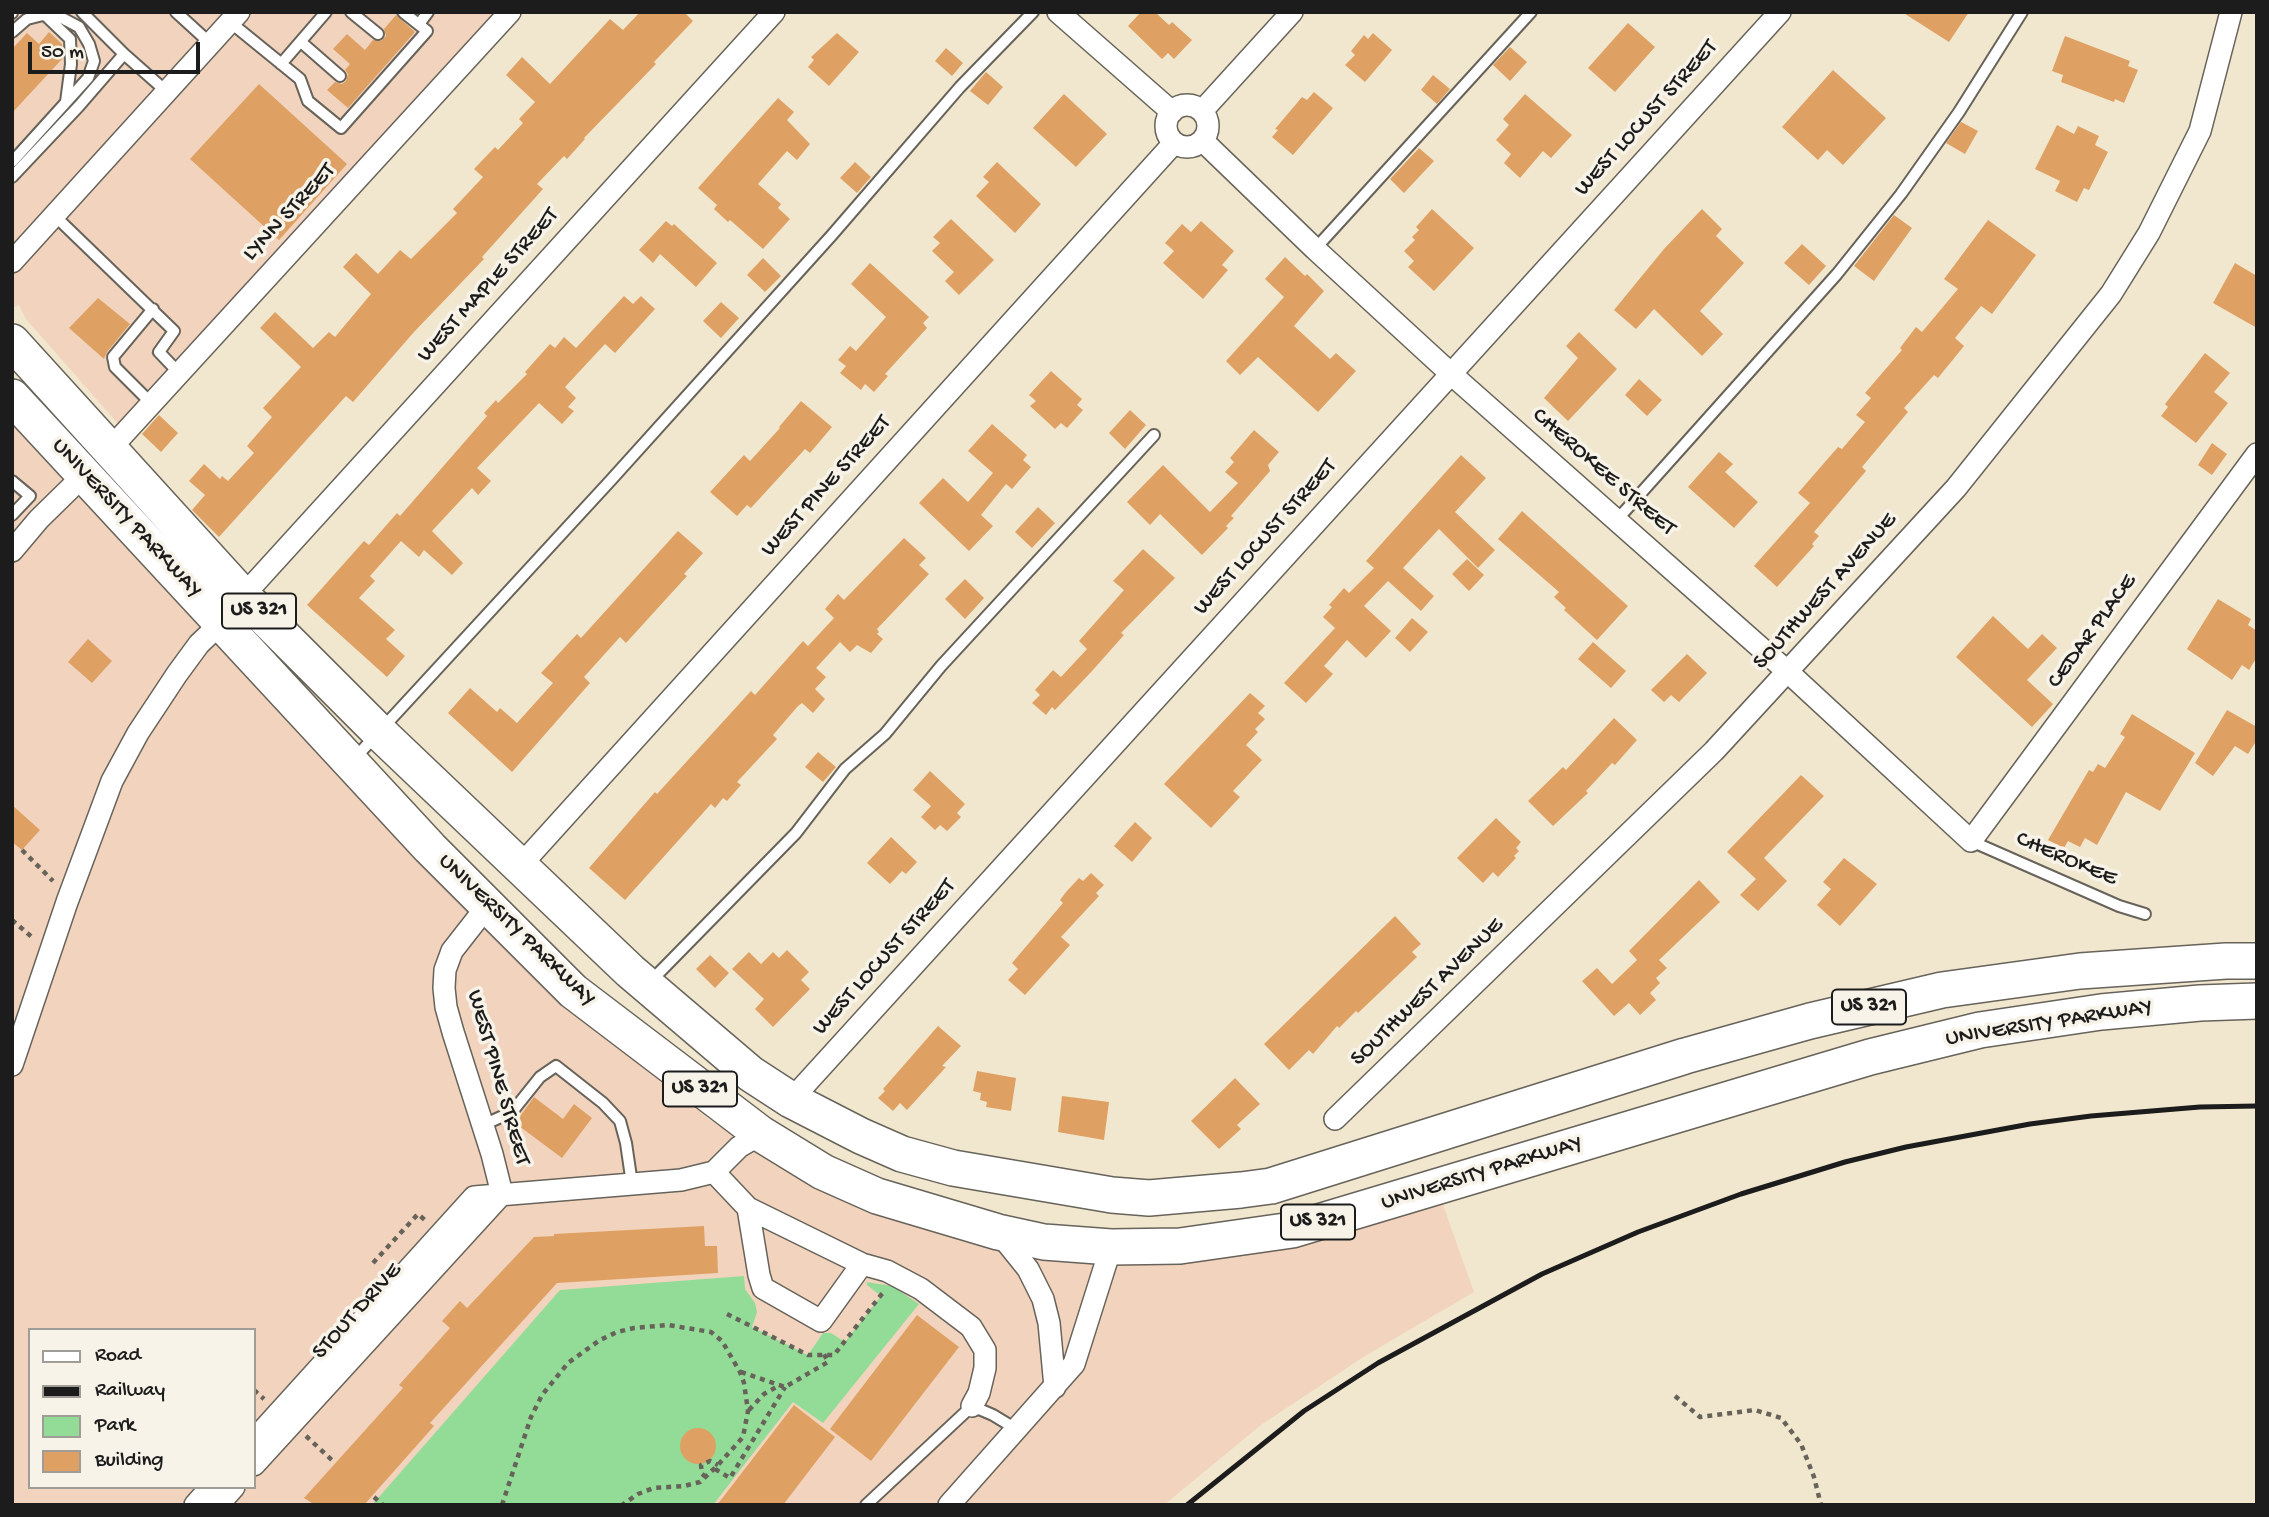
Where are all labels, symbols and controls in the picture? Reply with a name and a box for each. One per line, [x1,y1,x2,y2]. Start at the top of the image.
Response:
scale bar [32,28,203,72]
street label: WEST LOCUST STREET [1570,35,1724,203]
text: 50 m [41,41,84,66]
street label: LYNN STREET [238,158,342,268]
street label: WEST MAPLE STREET [412,203,566,369]
street label: CHEROKEE STREET [1525,403,1681,543]
street label: WEST PINE STREET [756,411,898,563]
street label: UNIVERSITY PARKWAY [45,433,207,605]
street label: WEST LOCUST STREET [1189,454,1343,622]
street label: SOUTHWEST AVENUE [1748,508,1904,676]
street label: CEDAR PLACE [2042,570,2144,694]
road number: US 321 [222,594,296,628]
street label: CHEROKEE [2011,826,2121,894]
street label: UNIVERSITY PARKWAY [431,849,601,1013]
street label: WEST LOCUST STREET [808,874,962,1042]
street label: SOUTHWEST AVENUE [1346,913,1510,1073]
street label: WEST PINE STREET [459,987,535,1169]
road number: US 321 [1832,990,1906,1024]
street label: UNIVERSITY PARKWAY [1944,994,2154,1054]
road number: US 321 [663,1072,737,1106]
street label: UNIVERSITY PARKWAY [1378,1130,1586,1218]
road number: US 321 [1281,1204,1355,1240]
street label: STOUT DRIVE [307,1258,409,1366]
legend [28,1328,256,1489]
text: Road [95,1344,141,1369]
text: Railway [95,1379,165,1404]
text: Park [95,1414,135,1439]
text: Building [95,1449,164,1474]

